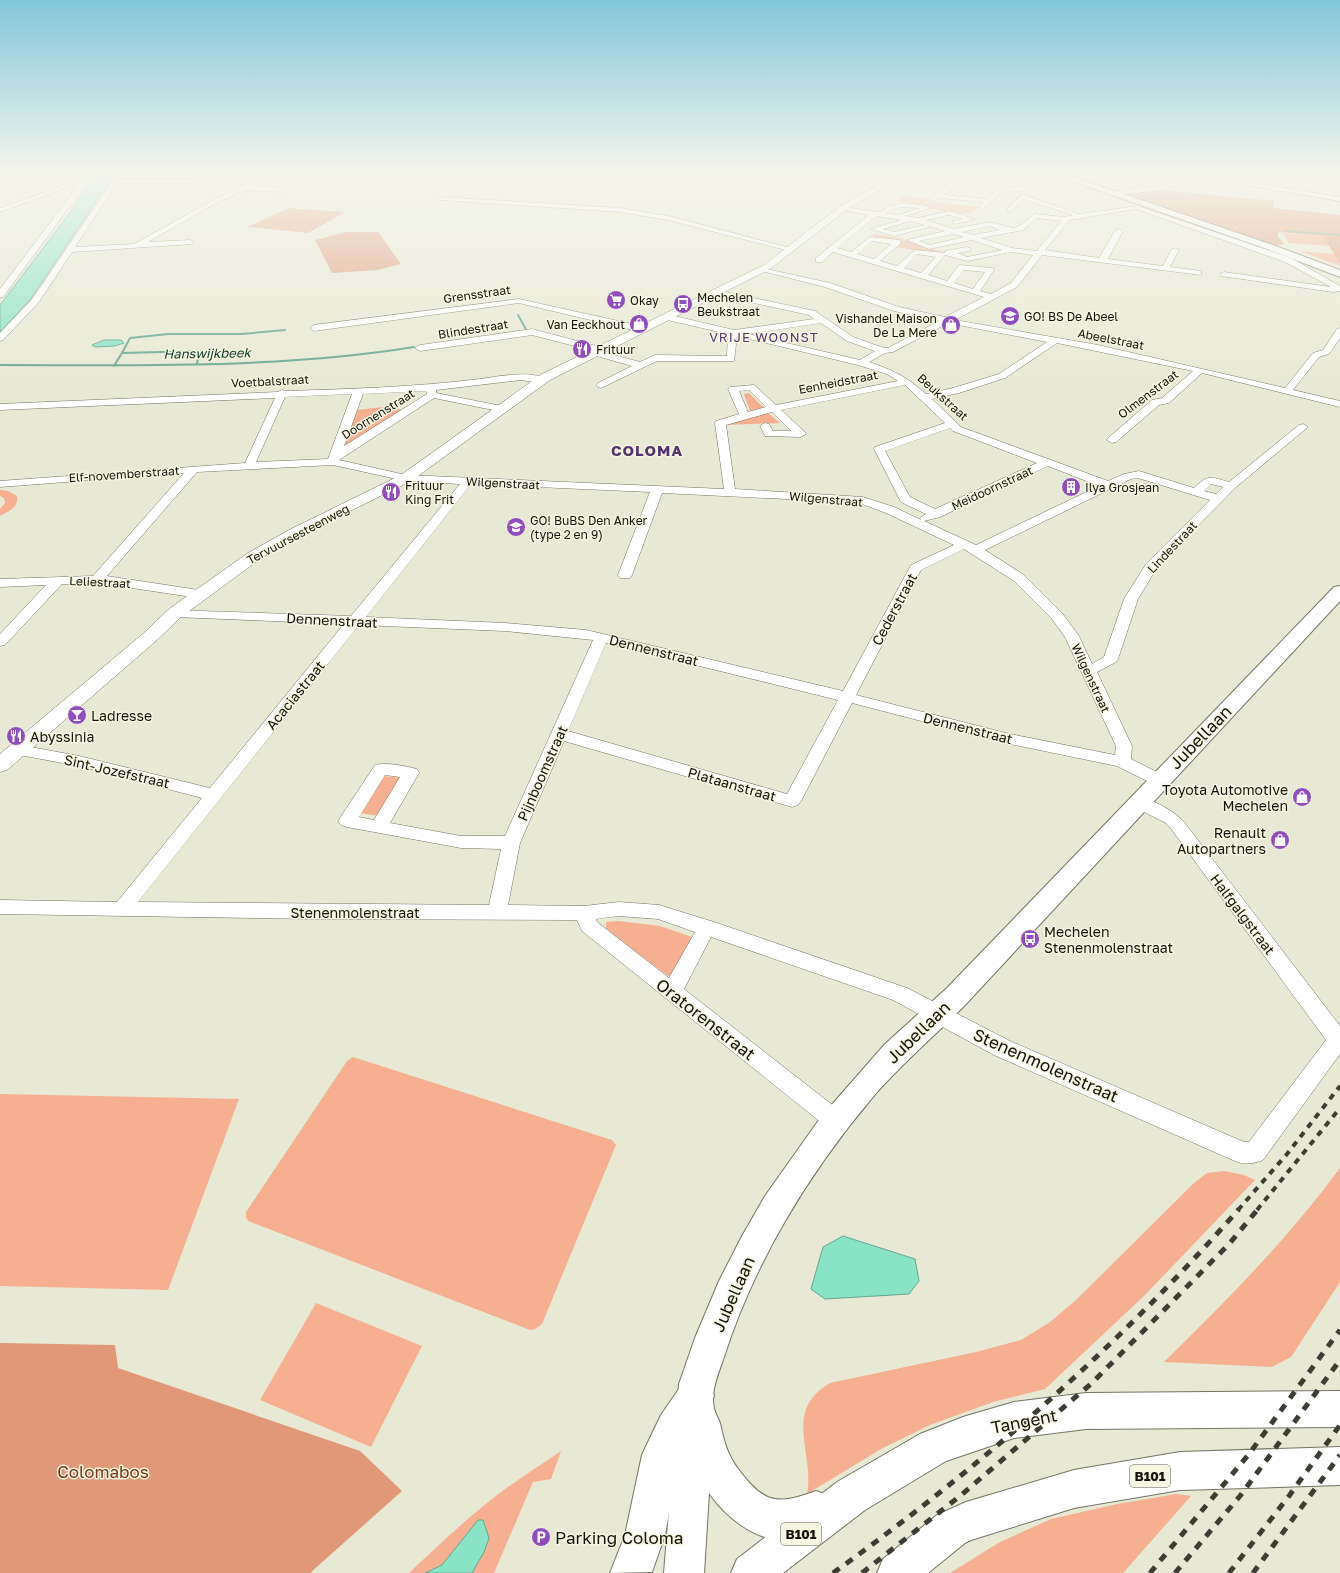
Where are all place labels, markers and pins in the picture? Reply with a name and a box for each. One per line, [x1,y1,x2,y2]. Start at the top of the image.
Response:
supermarket icon: Okay [605,289,627,311]
place label: Mechelen Beukstraat [697,290,760,319]
place label: Okay [630,293,659,308]
bus stop icon: Mechelen Beukstraat [672,293,694,315]
school or university icon: GO! BS De Abeel [999,305,1021,327]
place label: GO! BS De Abeel [1024,309,1118,324]
place label: Vishandel Maison De La Mere [835,311,937,340]
shop icon: Van Eeckhout [628,313,650,335]
shop icon: Vishandel Maison De La Mere [940,314,962,336]
place label: Van Eeckhout [546,317,625,332]
restaurant icon: Frituur [571,338,593,360]
place label: Frituur [596,342,635,357]
building icon: Ilya Grosjean [1060,476,1082,498]
place label: Frituur King Frit [405,478,454,507]
place label: Ilya Grosjean [1085,480,1159,495]
restaurant icon: Frituur King Frit [380,481,402,503]
place label: GO! BuBS Den Anker (type 2 en 9) [530,513,648,542]
school or university icon: GO! BuBS Den Anker (type 2 en 9) [505,516,527,538]
bar icon: Ladresse [66,704,88,726]
place label: Ladresse [91,707,152,724]
restaurant icon: Abyssinia [5,725,27,747]
place label: Abyssinia [30,728,94,745]
place label: Toyota Automotive Mechelen [1162,781,1288,814]
shop icon: Toyota Automotive Mechelen [1291,786,1313,808]
place label: Renault Autopartners [1177,824,1266,857]
shop icon: Renault Autopartners [1269,829,1291,851]
place label: Mechelen Stenenmolenstraat [1044,923,1173,956]
bus stop icon: Mechelen Stenenmolenstraat [1019,928,1041,950]
parking icon: Parking Coloma [530,1526,552,1548]
place label: Parking Coloma [555,1527,683,1548]

